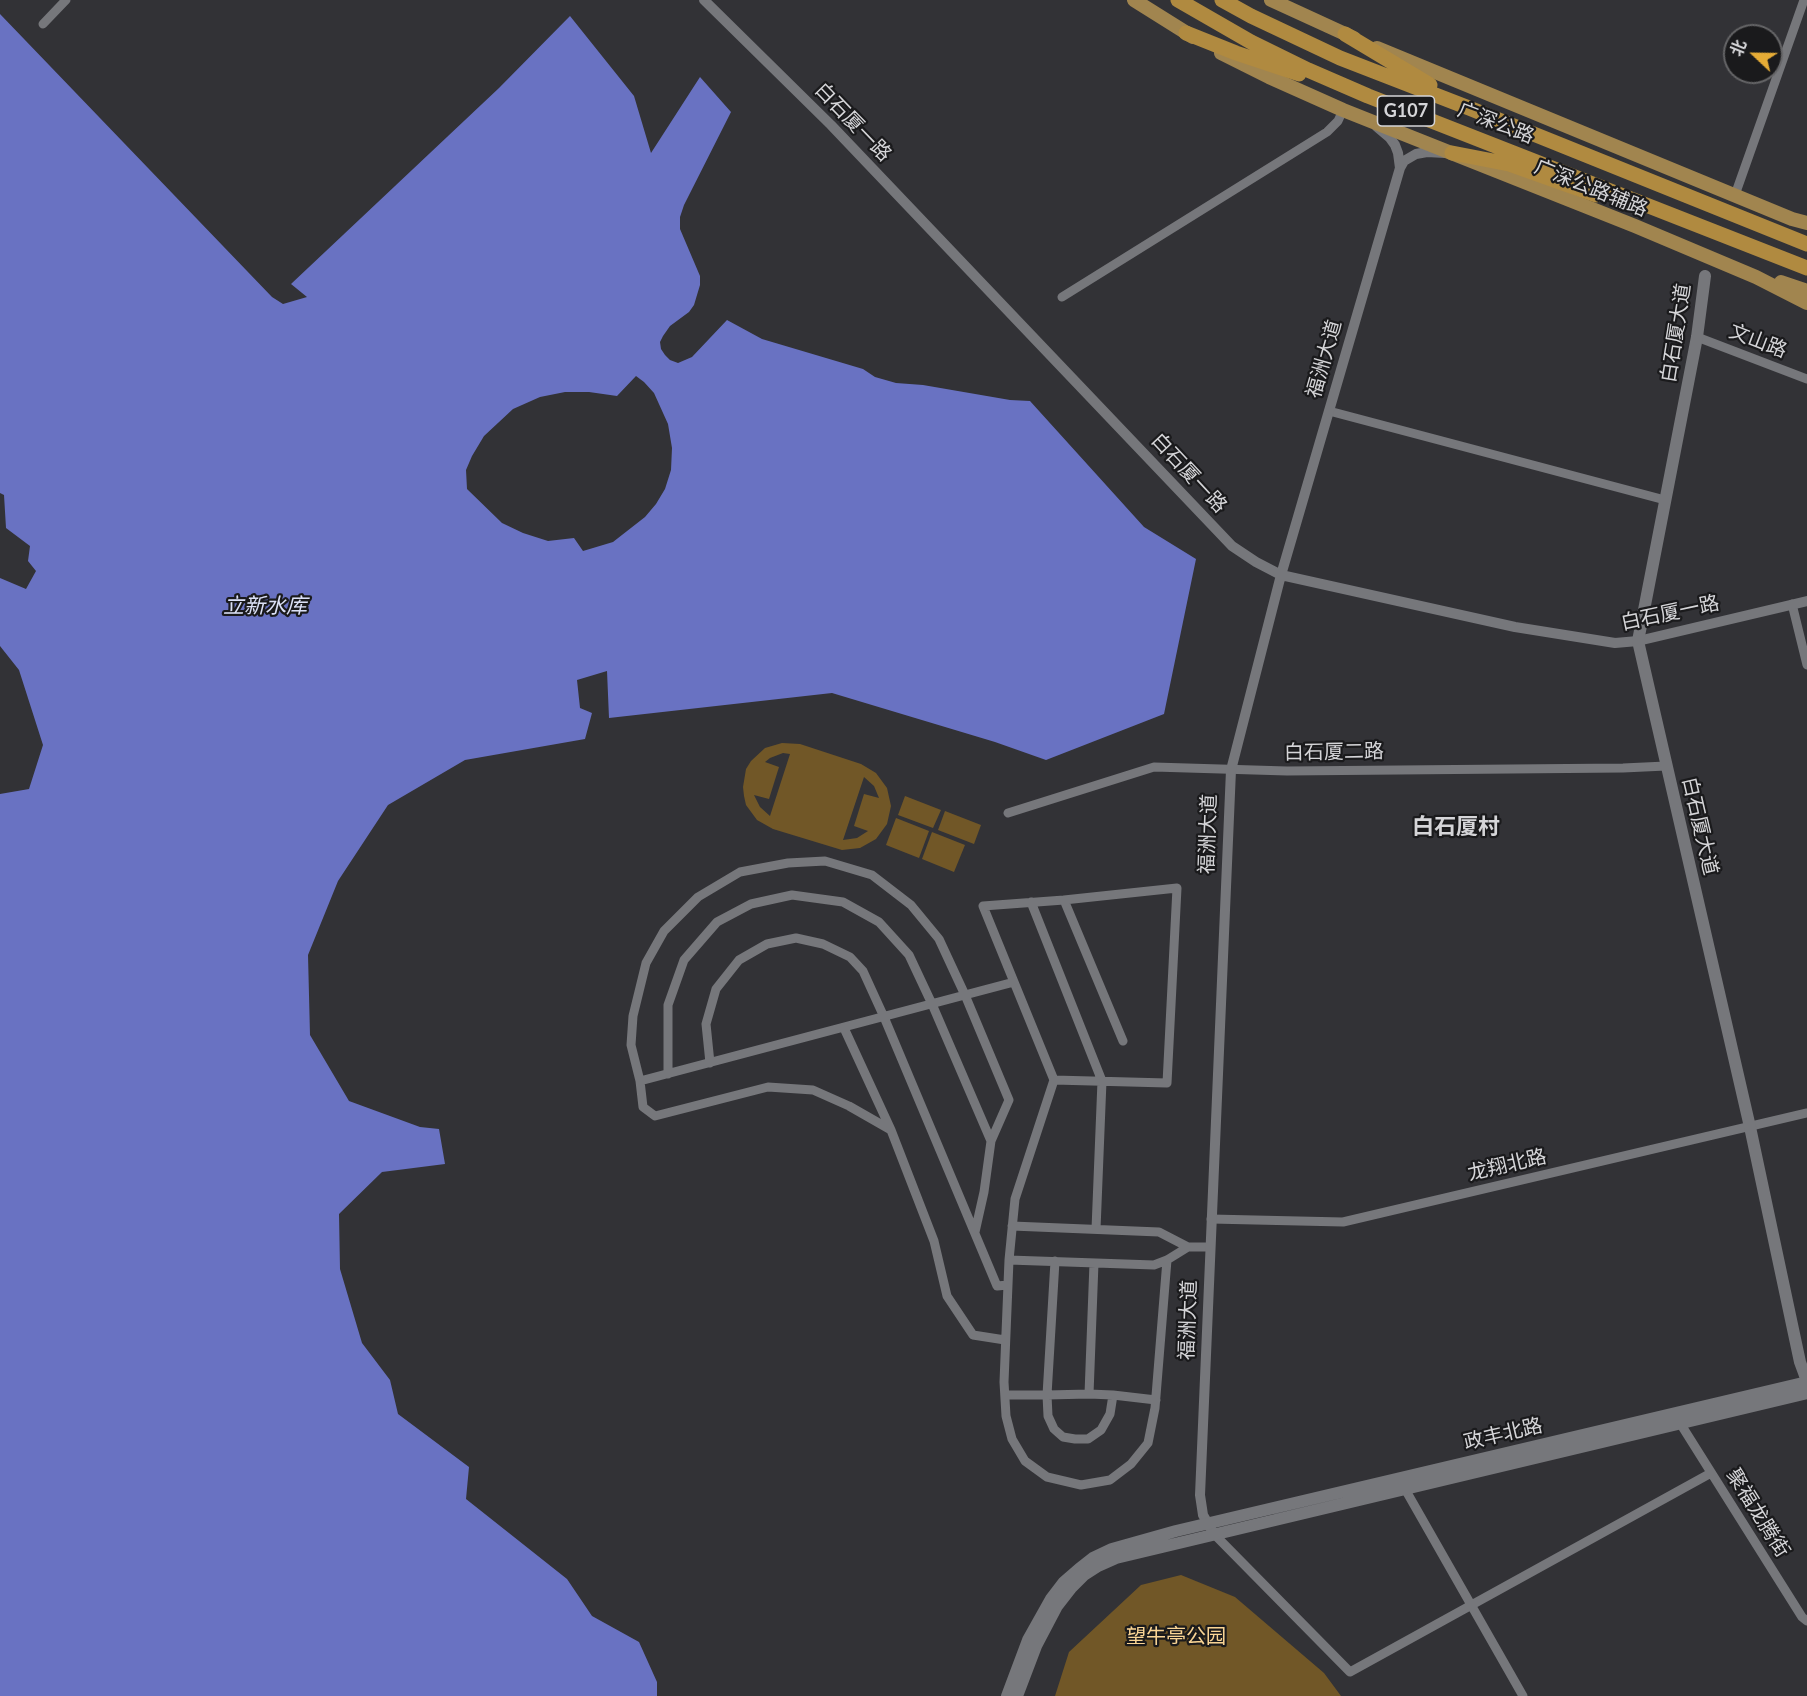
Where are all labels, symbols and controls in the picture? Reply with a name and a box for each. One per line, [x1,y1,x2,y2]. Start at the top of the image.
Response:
north arrow [1723,24,1783,84]
text: 北 [1726,37,1750,59]
street label: 白石厦一路 [810,78,896,166]
road number: G107 [1378,96,1434,126]
street label: 广深公路 [1454,97,1538,149]
street label: 广深公路辅路 [1531,154,1651,222]
street label: 白石厦大道 [1656,282,1696,384]
street label: 福洲大道 [1301,317,1347,401]
street label: 文山路 [1726,319,1790,363]
street label: 白石厦一路 [1146,428,1232,518]
street label: 白石厦一路 [1619,591,1721,635]
water label: 立新水库 [223,593,307,619]
street label: 白石厦二路 [1284,739,1384,765]
street label: 白石厦大道 [1677,775,1723,877]
street label: 福洲大道 [1195,794,1221,874]
district label: 白石厦村 [1412,814,1500,840]
street label: 龙翔北路 [1465,1144,1549,1186]
street label: 福洲大道 [1175,1280,1201,1360]
street label: 政丰北路 [1461,1413,1545,1455]
street label: 聚福龙腾街 [1721,1464,1795,1562]
park label: 望牛亭公园 [1126,1625,1226,1649]

